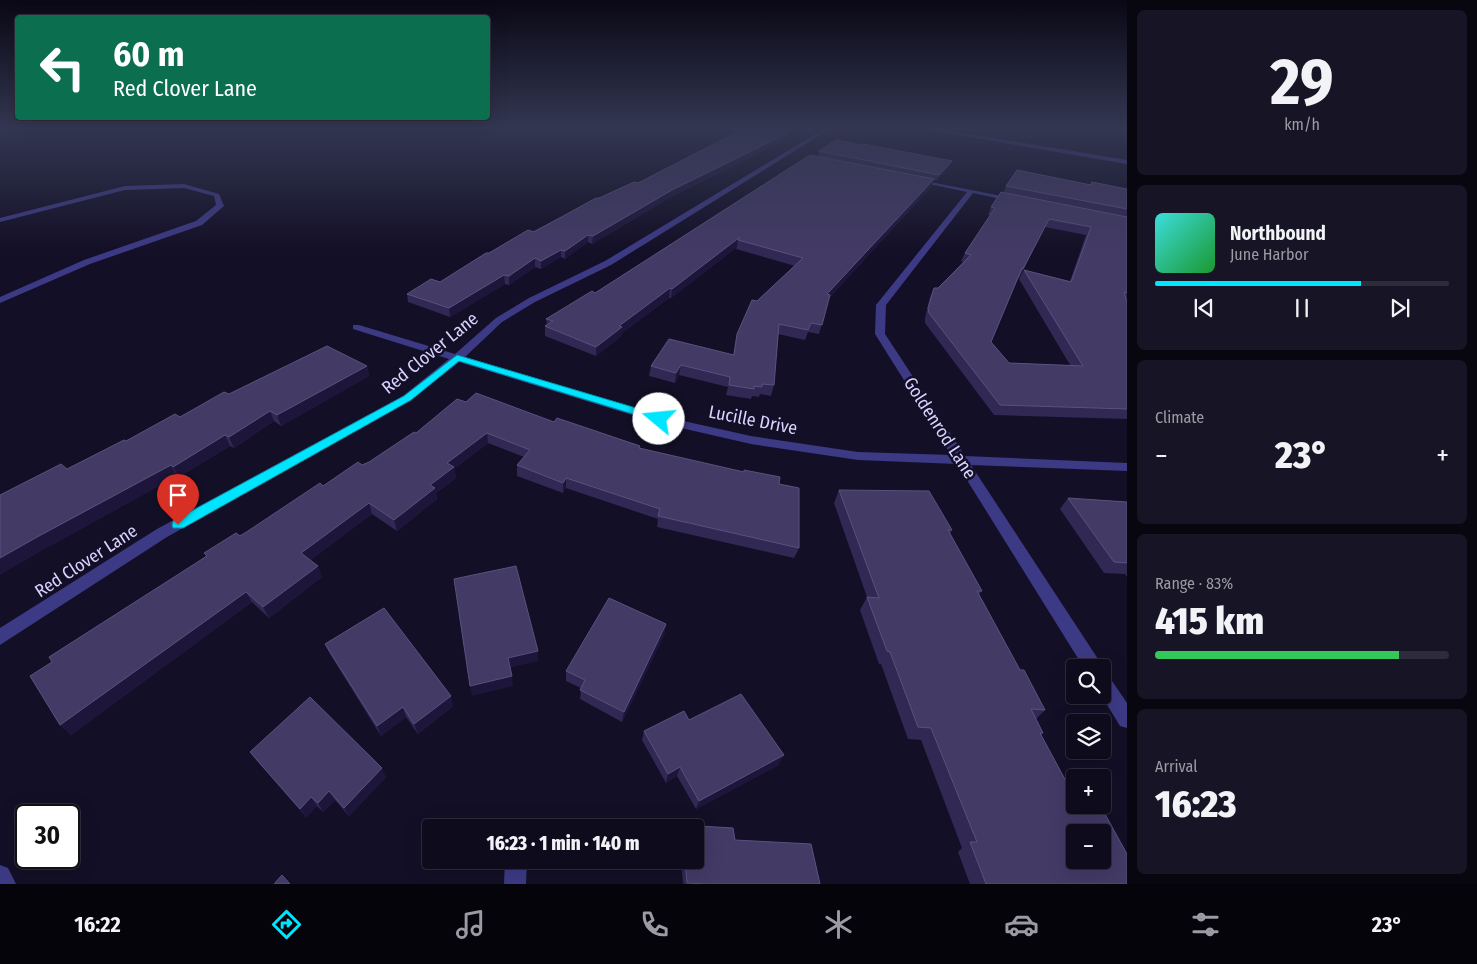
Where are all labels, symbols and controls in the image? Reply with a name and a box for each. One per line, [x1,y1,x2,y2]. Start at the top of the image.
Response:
text: 60 m [113,33,184,75]
icon: left [30,35,95,100]
text: 29 [1270,43,1334,121]
text: Red Clover Lane [113,75,257,102]
text: km/h [1284,115,1320,134]
text: Northbound [1230,222,1326,245]
text: June Harbor [1230,245,1308,264]
icon: previous [1190,294,1218,322]
icon: pause [1288,294,1316,322]
icon: next [1386,294,1414,322]
street label: Red Clover Lane [377,307,483,399]
street label: Goldenrod Lane [899,373,981,483]
position arrow [632,392,684,444]
street label: Lucille Drive [707,401,799,439]
text: Climate [1155,408,1204,427]
text: 23° [1275,432,1329,478]
text: − [1155,439,1168,472]
text: + [1436,439,1449,472]
pin [157,474,199,525]
icon: arrive [164,481,192,509]
street label: Red Clover Lane [31,520,141,602]
text: Range · 83% [1155,574,1233,593]
text: 415 km [1155,598,1264,644]
map controls [1066,659,1111,869]
button: search [1066,659,1111,704]
button: layers [1066,714,1111,759]
text: Arrival [1155,757,1197,776]
button: + [1066,769,1111,814]
text: 16:23 [1155,781,1237,827]
speed limit sign: 30 [15,804,80,869]
button: − [1066,824,1111,869]
text: 16:23 · 1 min · 140 m [486,832,640,855]
icon: directions [269,907,304,942]
icon: music [453,907,488,942]
icon: phone [637,907,672,942]
icon: climate [821,907,856,942]
icon: car [1004,907,1039,942]
icon: filters [1188,907,1223,942]
text: 16:22 [74,911,121,938]
text: 23° [1372,911,1403,938]

